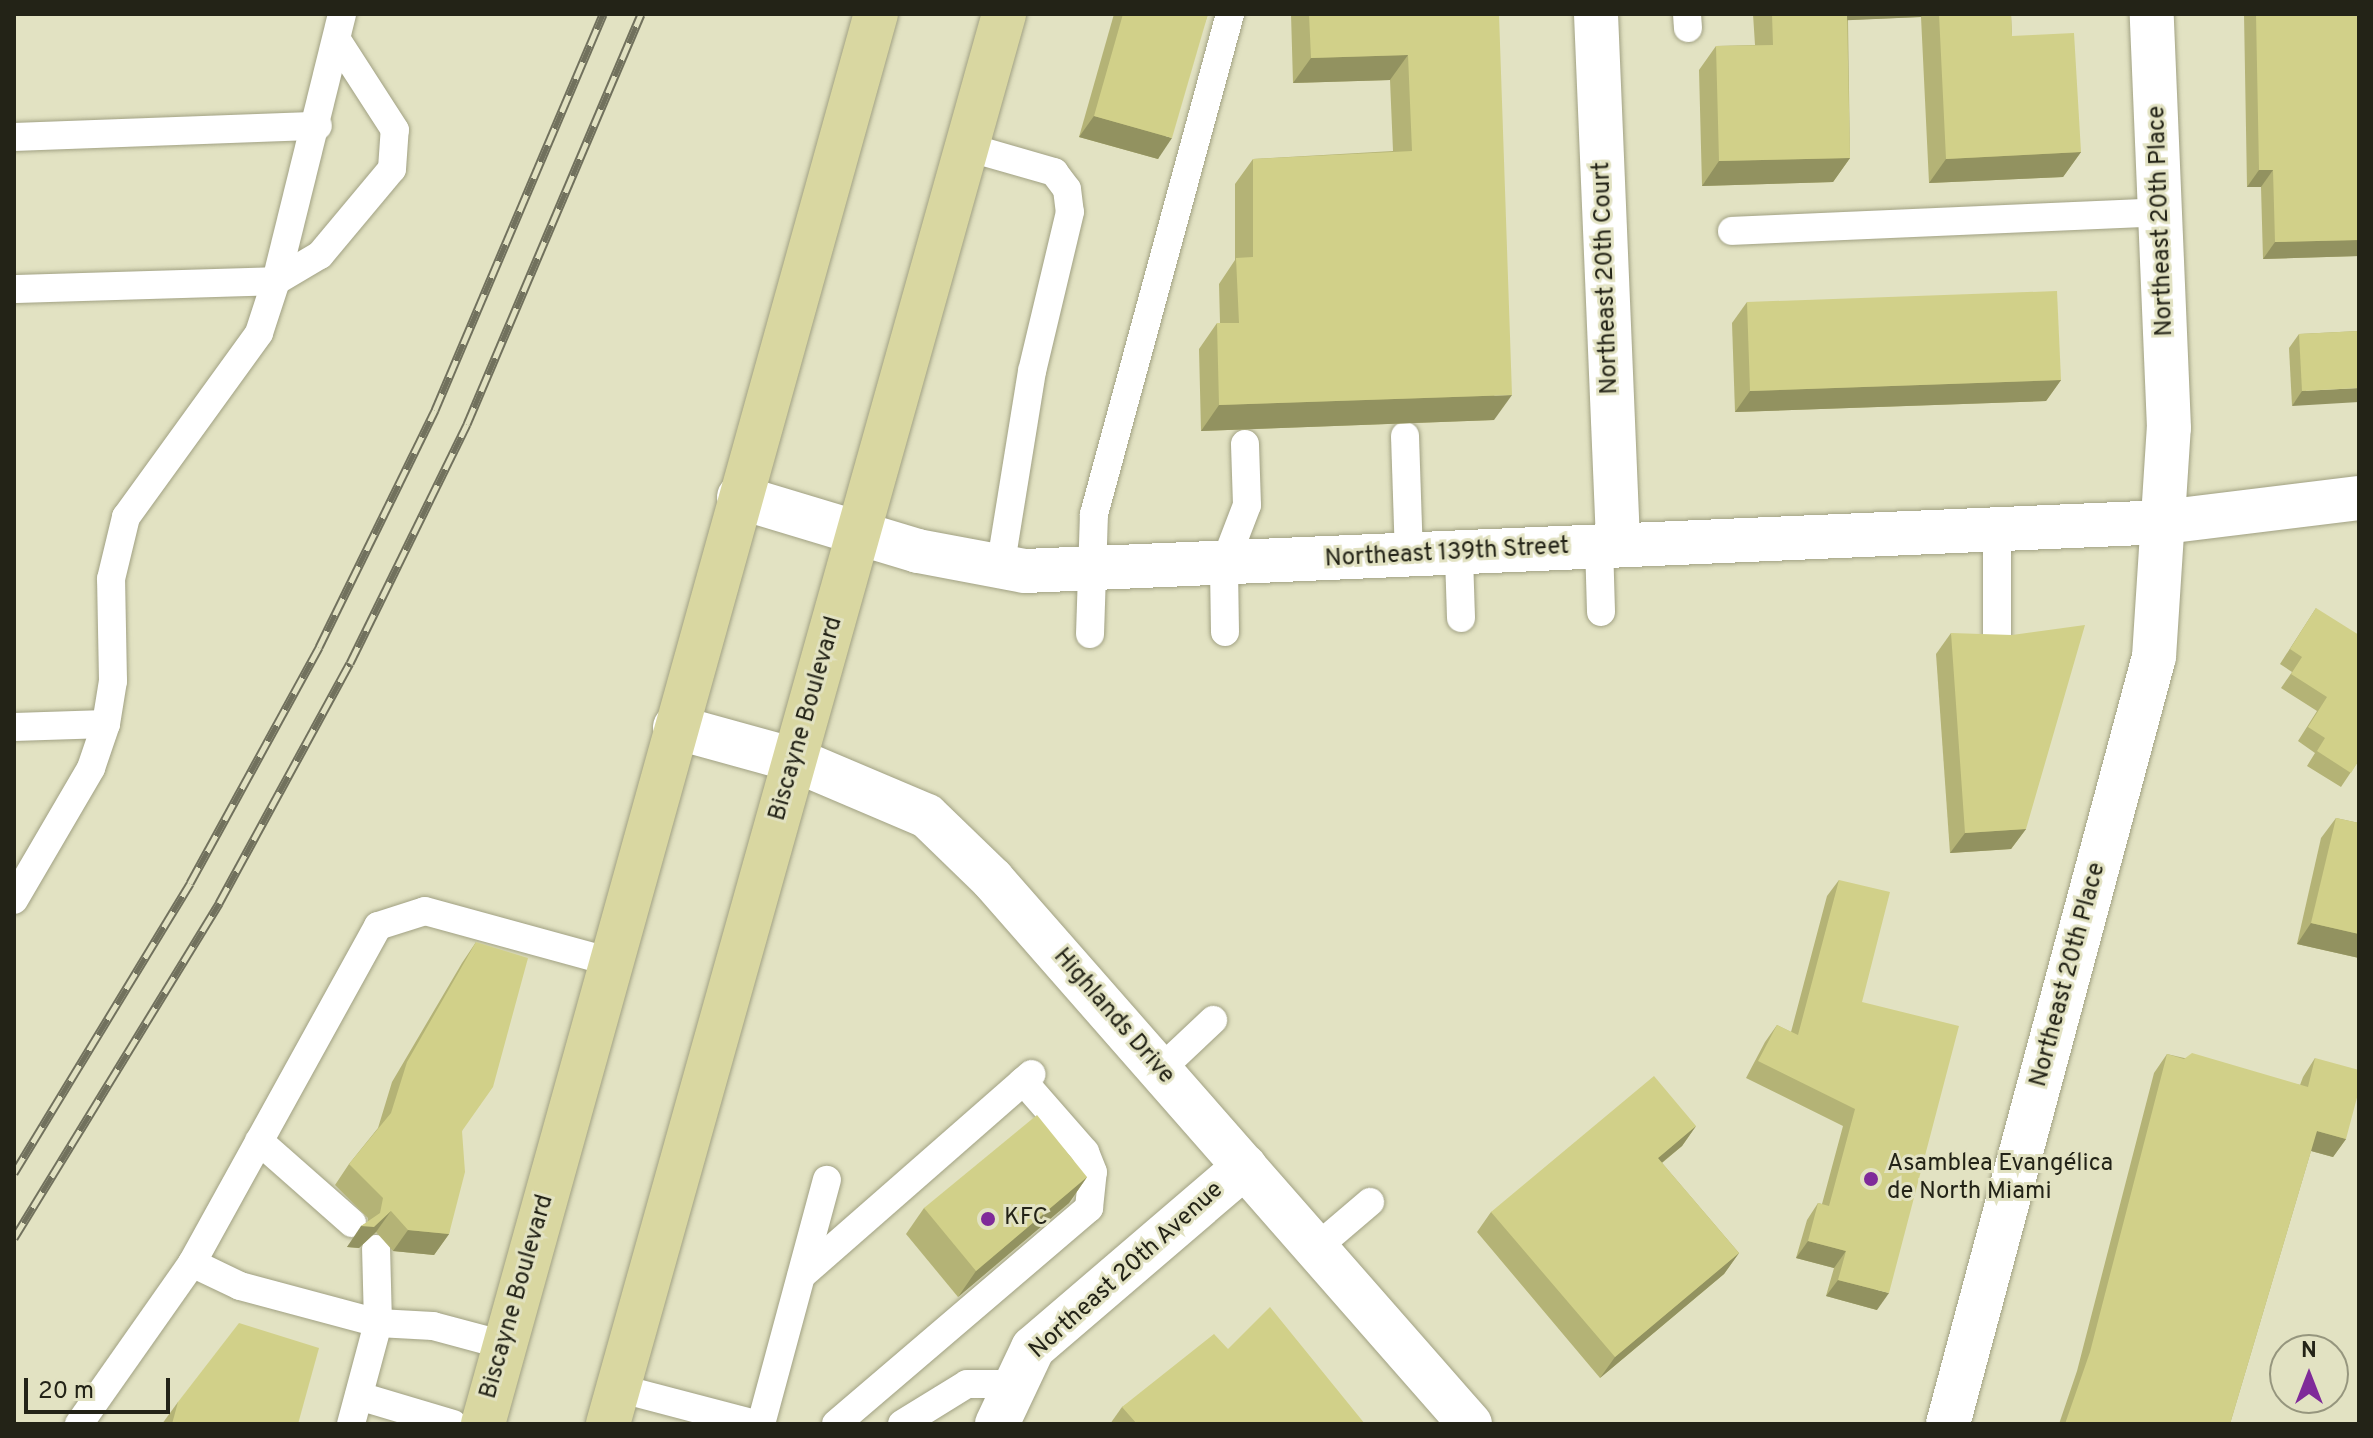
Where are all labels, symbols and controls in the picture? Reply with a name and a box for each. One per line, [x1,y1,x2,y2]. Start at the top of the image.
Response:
street label: Northeast 20th Place [2144,105,2180,337]
street label: Northeast 20th Court [1589,161,1625,395]
street label: Northeast 139th Street [1324,533,1570,575]
street label: Biscayne Boulevard [764,614,850,824]
street label: Northeast 20th Place [2025,860,2113,1090]
street label: Highlands Drive [1046,943,1180,1091]
place label: Asamblea Evangélica de North Miami [1887,1151,2113,1207]
marker: Asamblea Evangélica de North Miami [1862,1170,1880,1188]
street label: Northeast 20th Avenue [1024,1176,1230,1366]
street label: Biscayne Boulevard [475,1192,561,1402]
place label: KFC [1004,1205,1048,1233]
marker: KFC [979,1210,997,1228]
north arrow [2269,1334,2349,1414]
text: N [2301,1338,2317,1365]
scale bar [28,1362,174,1412]
text: 20 m [38,1377,94,1407]

